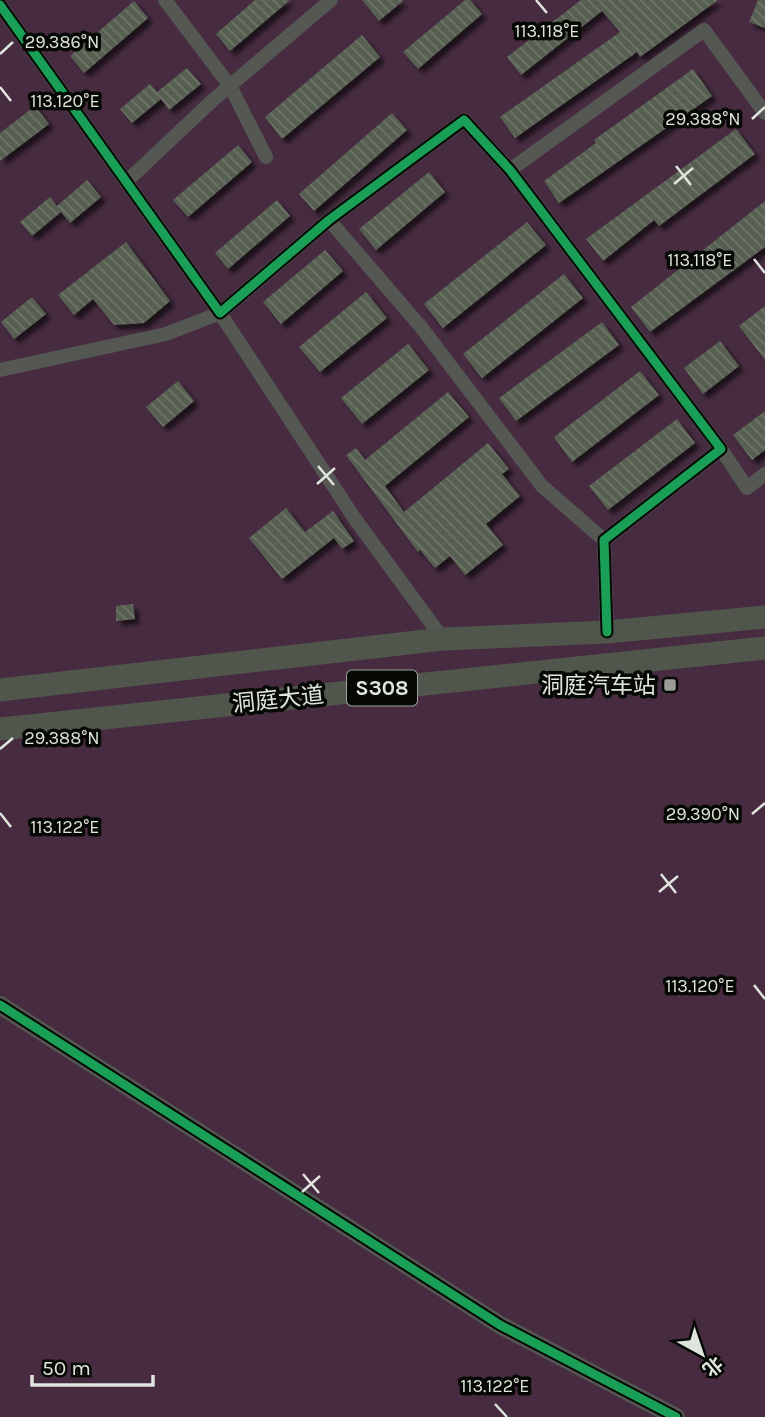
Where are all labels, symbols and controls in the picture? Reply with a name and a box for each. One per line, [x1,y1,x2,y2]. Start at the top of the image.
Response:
text: 113.118°E [515,20,579,42]
text: 29.386°N [25,31,99,53]
text: 113.120°E [30,90,100,112]
text: 29.388°N [665,108,741,130]
text: 113.118°E [668,249,732,271]
road number: S308 [347,670,417,706]
place label: 洞庭汽车站 [541,672,656,699]
marker: 洞庭汽车站 [662,677,678,693]
street label: 洞庭大道 [231,681,325,718]
text: 29.388°N [24,727,100,749]
text: 29.390°N [666,803,740,825]
text: 113.122°E [31,816,99,838]
text: 113.120°E [665,975,735,997]
north arrow [667,1319,737,1389]
scale bar [32,1344,152,1388]
text: 北 [698,1352,727,1381]
text: 50 m [42,1356,91,1380]
text: 113.122°E [461,1375,529,1397]

